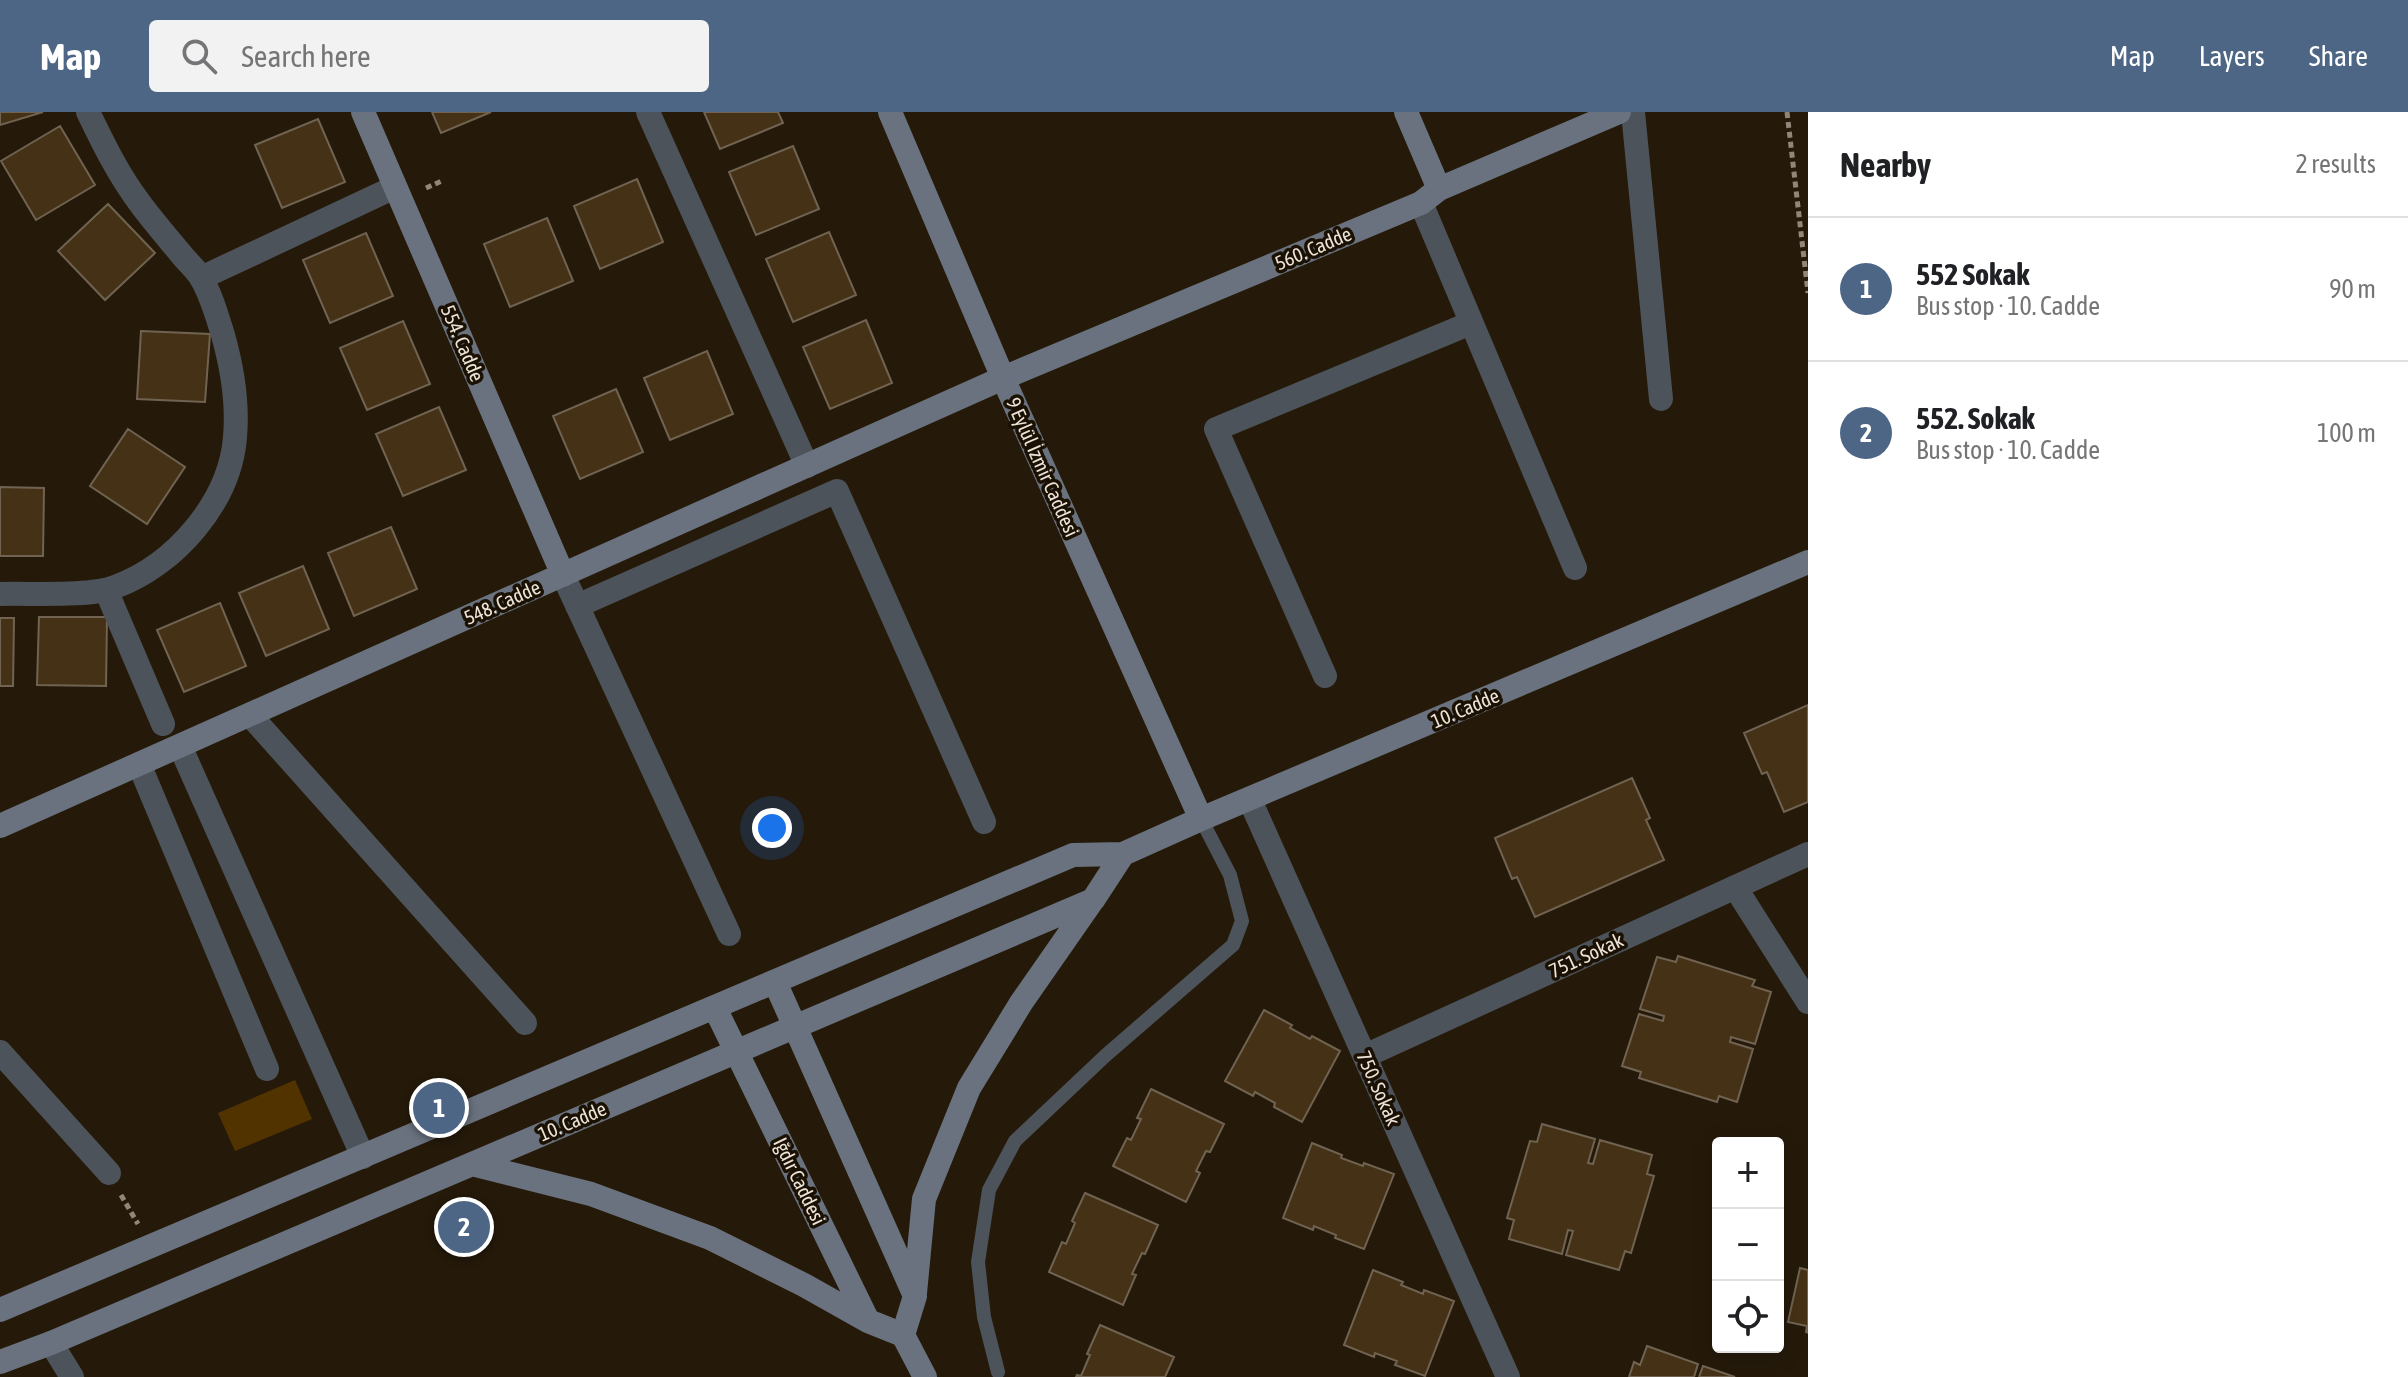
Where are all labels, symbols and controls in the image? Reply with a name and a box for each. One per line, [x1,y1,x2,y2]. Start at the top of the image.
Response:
search box [149,20,709,92]
icon: search [177,34,221,78]
text: Map [40,35,101,78]
text: Search here [241,39,371,73]
text: Map [2110,40,2155,72]
text: Layers [2199,40,2265,72]
text: Share [2309,40,2368,72]
text: Nearby [1840,145,1931,184]
text: 2 results [2295,149,2376,179]
street label: 560. Cadde [1271,222,1355,274]
text: 552 Sokak [1916,257,2029,291]
text: 1 [1860,274,1872,304]
text: 90 m [2329,274,2376,304]
text: Bus stop · 10. Cadde [1916,291,2100,321]
street label: 554. Cadde [437,301,489,385]
street label: 9 Eylül İzmir Caddesi [1002,394,1084,540]
text: 552. Sokak [1916,401,2035,435]
text: 2 [1860,418,1872,448]
text: 100 m [2317,418,2376,448]
text: Bus stop · 10. Cadde [1916,435,2100,465]
street label: 548. Cadde [460,575,544,629]
street label: 10. Cadde [1428,683,1502,733]
your location [752,808,792,848]
street label: 751. Sokak [1545,928,1627,982]
street label: 750. Sokak [1352,1047,1406,1129]
pin: 1 [413,1078,465,1138]
street label: 10. Cadde [535,1096,609,1146]
street label: Iğdır Caddesi [769,1134,831,1228]
map controls [1712,1137,1784,1353]
button: + [1712,1137,1784,1209]
pin: 2 [438,1197,490,1257]
button: − [1712,1209,1784,1281]
button: locate [1712,1281,1784,1353]

